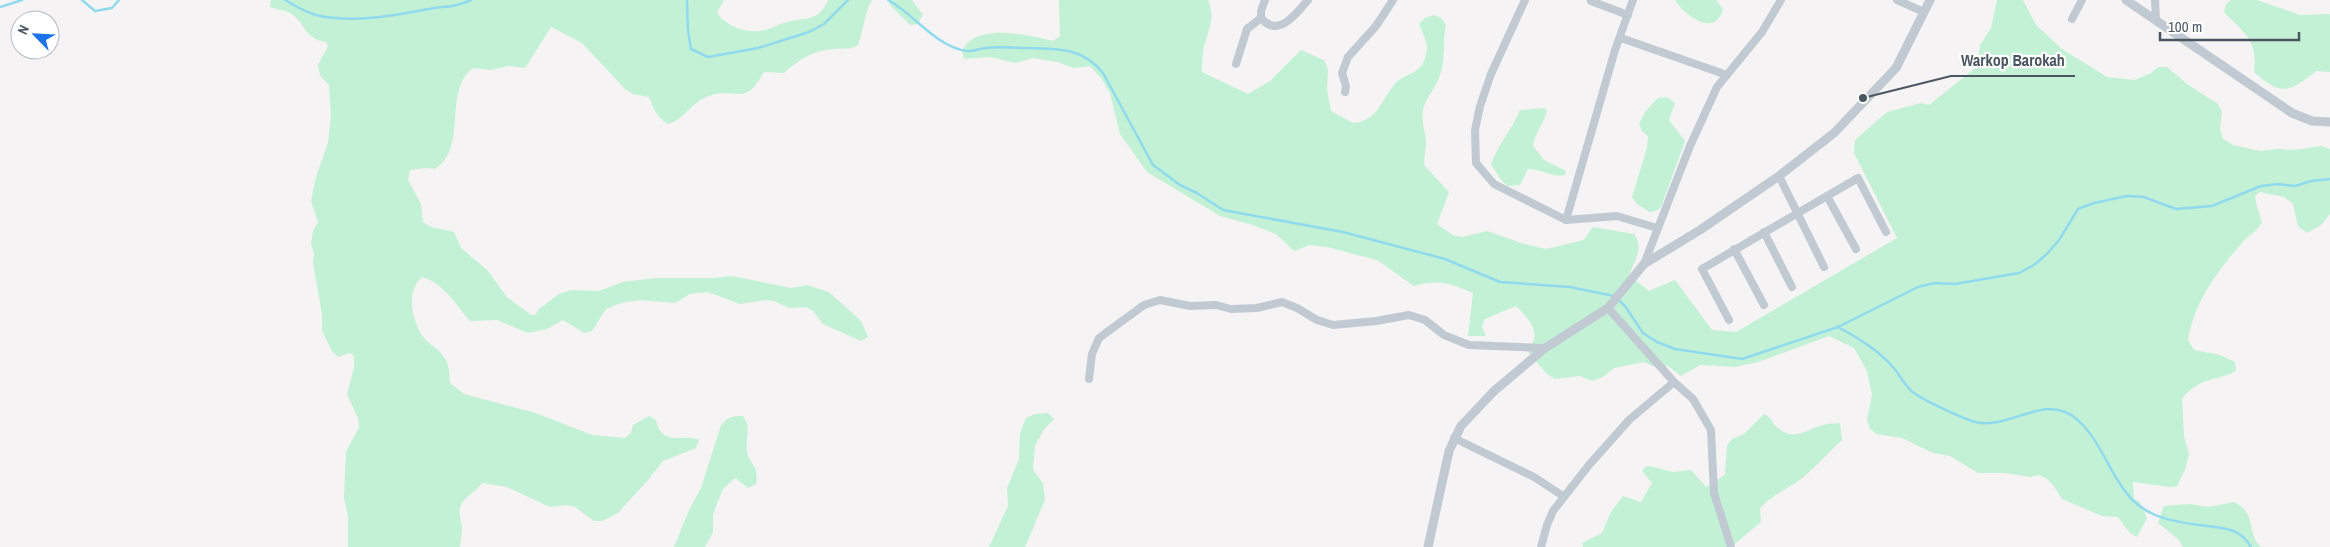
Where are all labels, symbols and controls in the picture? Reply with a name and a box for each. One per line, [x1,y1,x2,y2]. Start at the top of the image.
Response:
north arrow [10,10,60,60]
scale bar [2160,10,2299,42]
text: 100 m [2168,16,2202,37]
text: N [13,22,33,37]
callout: Warkop Barokah [1951,45,2075,76]
text: Warkop Barokah [1961,49,2065,71]

